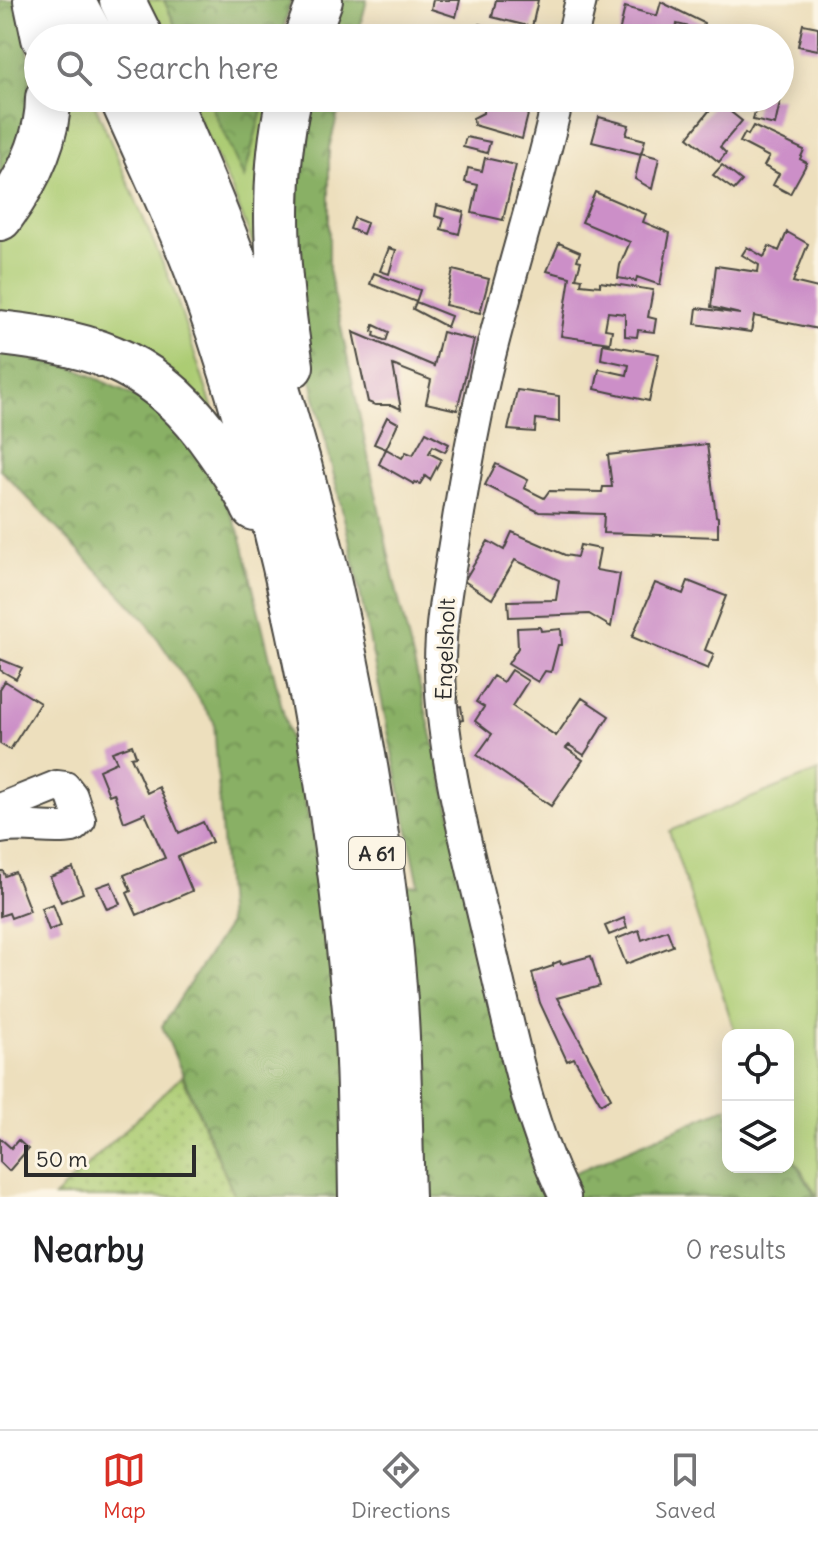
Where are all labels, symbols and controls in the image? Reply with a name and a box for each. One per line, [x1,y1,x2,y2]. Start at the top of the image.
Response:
search box [24,24,794,112]
icon: search [52,46,96,90]
text: Search here [116,49,279,87]
street label: Engelsholt [429,598,461,700]
road number: A 61 [349,837,405,869]
map controls [722,1029,794,1173]
button: locate [722,1029,794,1101]
button: layers [722,1101,794,1173]
scale bar [24,1141,196,1177]
text: 50 m [36,1145,88,1173]
text: Nearby [32,1228,145,1271]
text: 0 results [685,1233,786,1266]
tab: Map [102,1448,146,1524]
tab: Directions [351,1448,451,1524]
tab: Saved [655,1448,716,1524]

